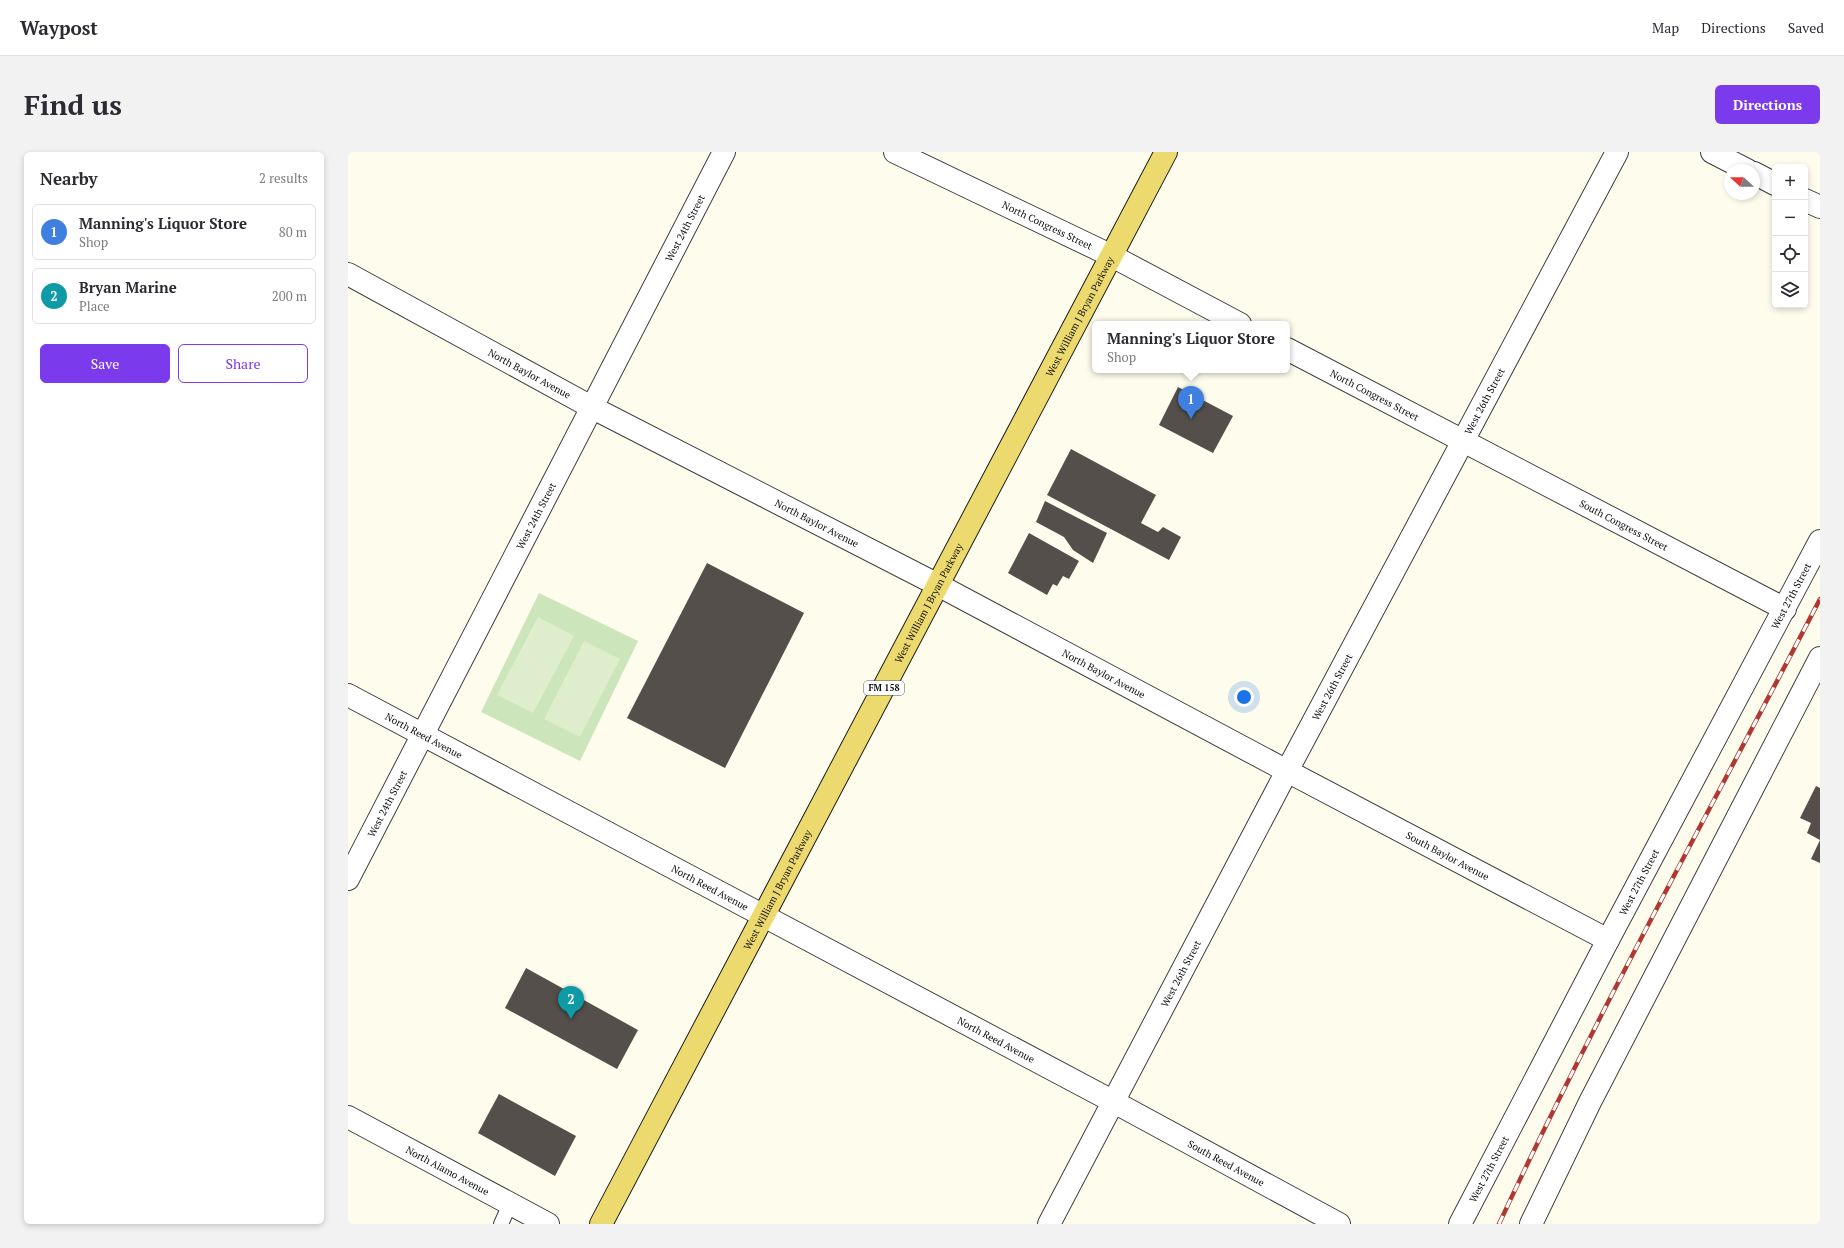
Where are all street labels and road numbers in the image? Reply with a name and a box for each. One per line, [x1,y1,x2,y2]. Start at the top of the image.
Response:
street label: West 24th Street [662,192,708,264]
street label: North Congress Street [1000,198,1095,252]
street label: West William J Bryan Parkway [1042,253,1117,379]
street label: North Baylor Avenue [486,345,573,401]
street label: West 26th Street [1461,365,1507,437]
street label: North Congress Street [1328,366,1422,423]
street label: West 24th Street [513,480,559,551]
street label: North Baylor Avenue [773,496,861,550]
street label: South Congress Street [1577,496,1671,554]
street label: West William J Bryan Parkway [891,540,966,665]
street label: West 27th Street [1768,560,1814,631]
street label: North Baylor Avenue [1060,646,1148,701]
street label: West 26th Street [1309,651,1355,722]
road number: FM 158 [864,681,904,695]
street label: North Reed Avenue [383,710,465,761]
street label: West 24th Street [364,768,410,839]
street label: West William J Bryan Parkway [740,827,815,952]
street label: South Baylor Avenue [1404,828,1492,883]
street label: West 27th Street [1616,846,1662,917]
street label: North Reed Avenue [669,862,751,913]
street label: West 26th Street [1158,938,1204,1009]
street label: North Reed Avenue [955,1014,1037,1065]
street label: West 27th Street [1466,1133,1511,1204]
street label: South Reed Avenue [1185,1137,1267,1189]
street label: North Alamo Avenue [404,1143,492,1198]

